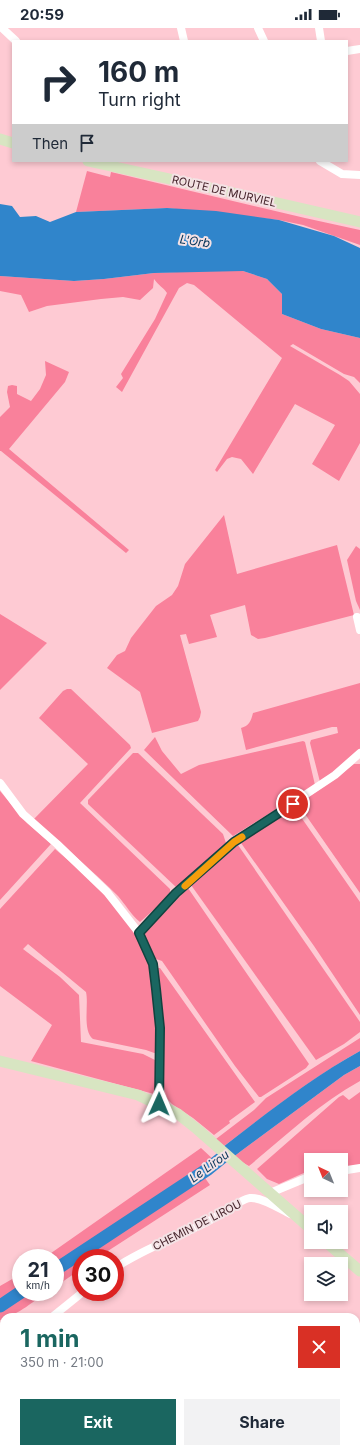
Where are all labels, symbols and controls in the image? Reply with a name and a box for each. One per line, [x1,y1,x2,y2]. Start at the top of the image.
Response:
text: 20:59 [20,5,64,24]
text: 160 m [98,55,179,89]
icon: right [32,56,84,108]
text: Turn right [98,89,181,110]
icon: arrive [76,132,98,154]
text: Then [32,134,68,153]
street label: ROUTE DE MURVIEL [171,172,277,210]
water label: L'Orb [179,231,211,251]
pin [276,787,310,821]
icon: arrive [282,793,304,815]
position arrow [138,1083,180,1125]
water label: Le Lirou [186,1147,232,1185]
north arrow [304,1153,348,1197]
map controls [304,1153,348,1301]
street label: CHEMIN DE LIROU [150,1197,244,1253]
button: sound [304,1205,348,1249]
speed limit sign: 30 [72,1249,124,1301]
button: layers [304,1257,348,1301]
text: 21 [27,1258,49,1282]
text: km/h [26,1279,50,1291]
text: 1 min [20,1324,79,1353]
button: close [298,1326,340,1368]
text: 350 m · 21:00 [20,1354,104,1370]
button: Exit [20,1399,176,1445]
button: Share [184,1399,340,1445]

